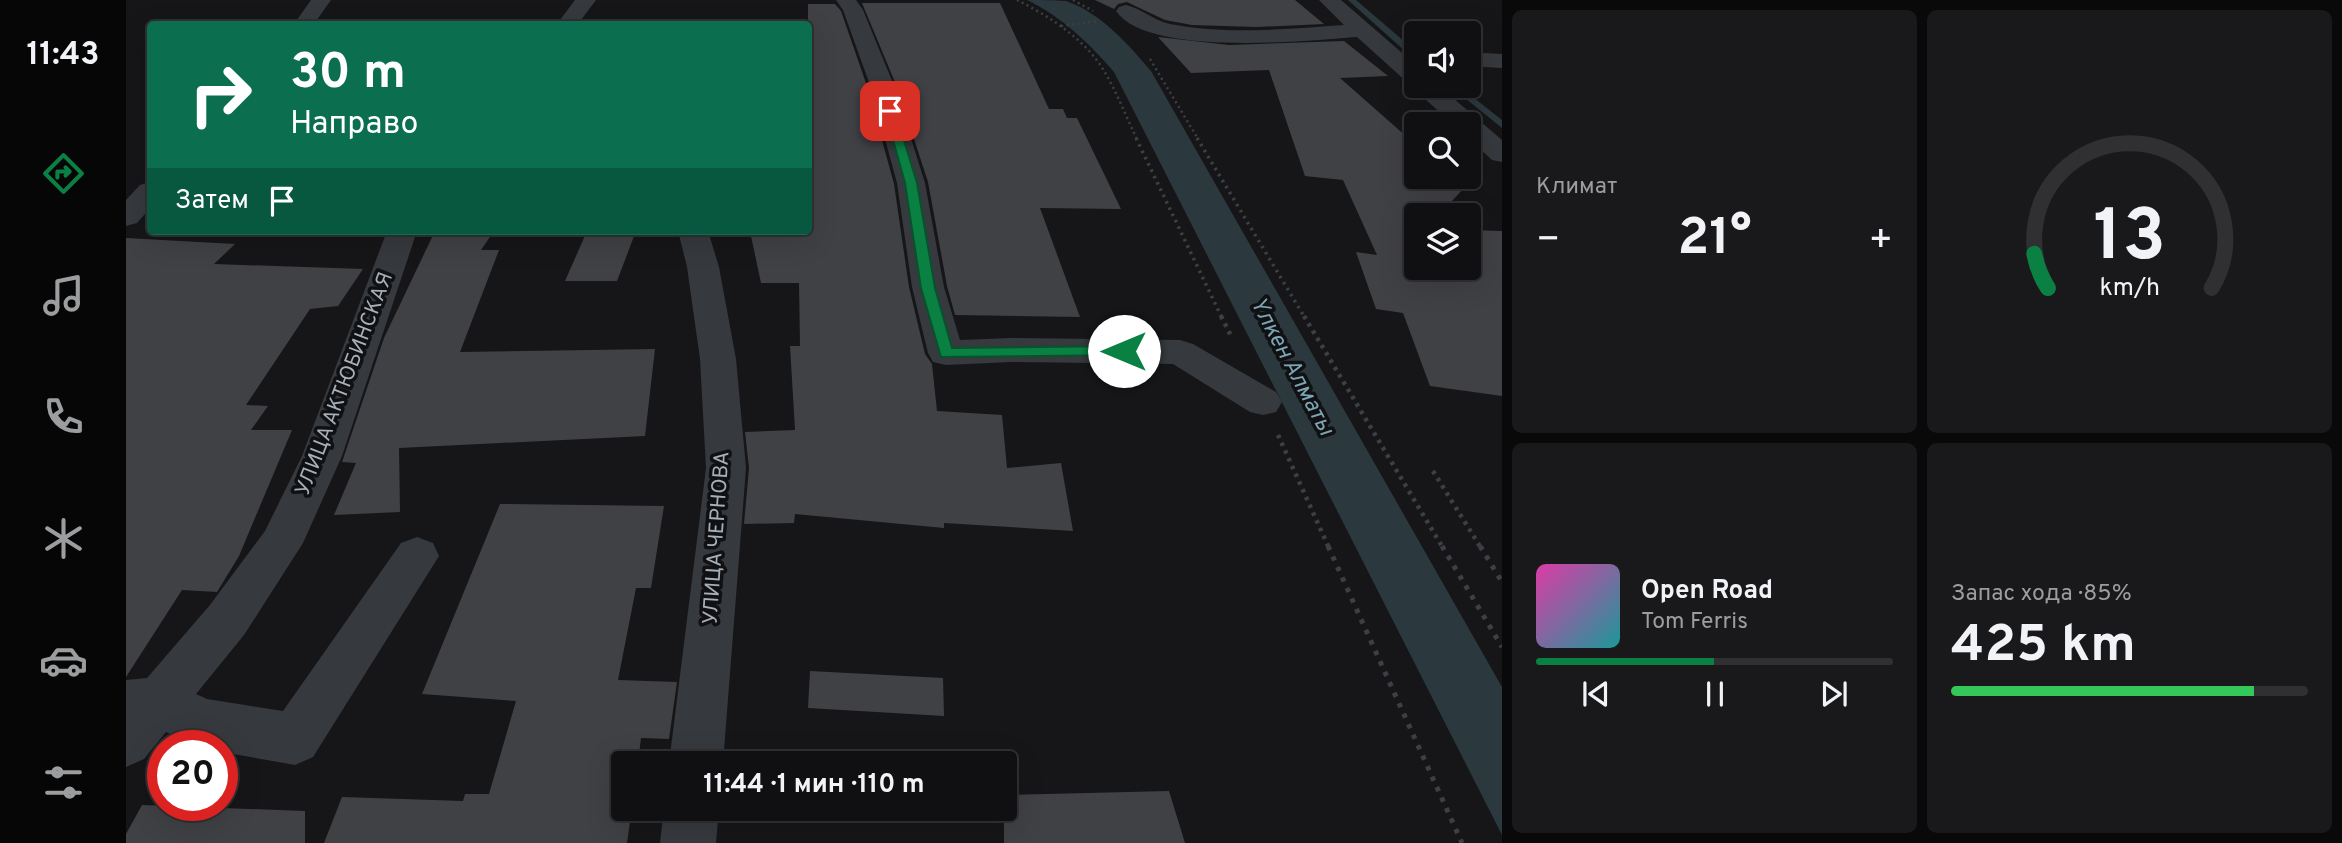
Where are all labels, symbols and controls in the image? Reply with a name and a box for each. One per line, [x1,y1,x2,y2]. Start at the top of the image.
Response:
map controls [1404,21,1481,280]
button: sound [1404,21,1481,98]
text: 11:43 [26,36,100,76]
text: 30 m [290,44,406,106]
icon: right [175,49,266,140]
pin [860,81,920,141]
icon: arrive [871,92,909,130]
text: Направо [290,105,418,145]
button: search [1404,112,1481,189]
icon: directions [39,149,88,198]
text: Климат [1536,173,1617,202]
icon: arrive [263,182,301,220]
text: Затем [175,185,249,218]
text: 13 [2093,194,2166,286]
button: layers [1404,203,1481,280]
text: 21° [1677,207,1752,273]
text: − [1536,217,1561,266]
text: + [1868,217,1893,266]
street label: УЛИЦА АКТЮБИНСКАЯ [290,268,400,500]
icon: music [39,271,88,320]
text: km/h [2099,272,2160,304]
water label: Үлкен Алматы [1242,293,1340,442]
position arrow [1087,314,1161,388]
icon: phone [39,392,88,441]
street label: УЛИЦА ЧЕРНОВА [697,450,737,626]
icon: climate [39,514,88,563]
text: Open Road [1641,575,1773,608]
text: Запас хода · 85% [1951,580,2132,609]
text: Tom Ferris [1641,608,1748,637]
text: 425 km [1951,614,2136,680]
icon: car [39,636,88,685]
icon: previous [1577,675,1615,713]
icon: pause [1696,675,1734,713]
icon: next [1815,675,1853,713]
speed limit sign: 20 [147,730,238,821]
icon: filters [39,758,88,807]
text: 11:44 · 1 мин · 110 m [703,769,925,802]

